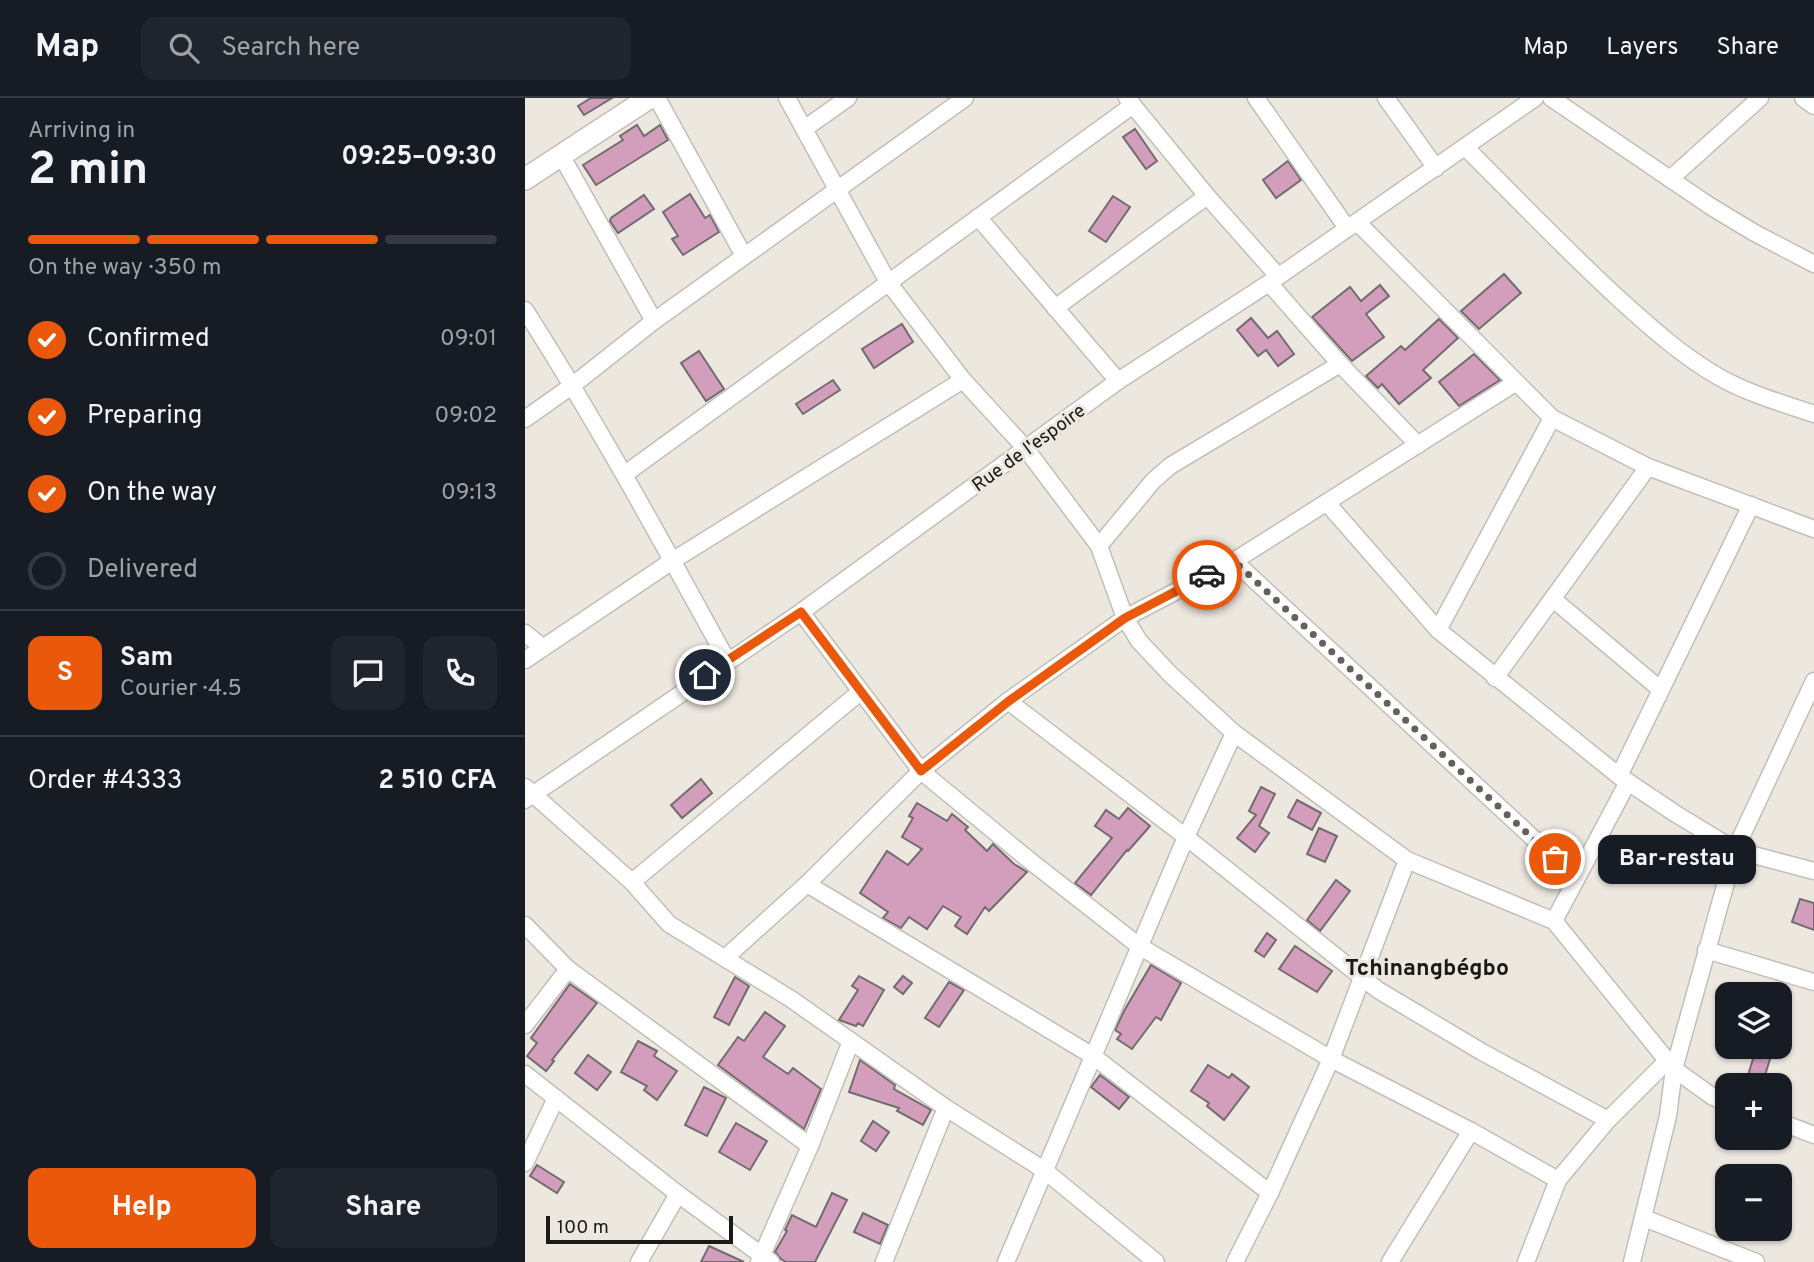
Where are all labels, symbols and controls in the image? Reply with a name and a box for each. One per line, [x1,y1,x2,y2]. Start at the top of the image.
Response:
search box [141,17,631,80]
text: Map [35,27,99,69]
icon: search [165,29,203,67]
text: Search here [221,32,360,65]
text: Map [1523,33,1568,63]
text: Layers [1606,33,1678,63]
text: Share [1716,33,1779,63]
text: Arriving in [28,117,135,146]
text: 09:25–09:30 [341,141,497,174]
text: 2 min [28,142,148,201]
text: On the way · 350 m [28,254,222,283]
icon: check [28,321,66,359]
text: Confirmed [87,323,210,356]
text: 09:01 [440,325,497,354]
icon: check [28,398,66,436]
street label: Rue de l'espoire [968,399,1091,498]
text: Preparing [87,400,202,433]
text: 09:02 [434,402,497,431]
icon: check [28,475,66,513]
text: On the way [87,477,217,510]
text: 09:13 [441,479,497,508]
courier [1172,540,1242,610]
text: Delivered [87,554,198,587]
icon: car [1188,556,1226,594]
button: chat [331,636,405,710]
button: phone [423,636,497,710]
text: Sam [120,642,173,675]
pin [675,645,735,705]
icon: home [686,656,724,694]
text: S [57,657,73,690]
text: Courier · 4.5 [120,675,242,704]
text: Order #4333 [28,765,183,798]
text: 2 510 CFA [378,765,497,798]
pin [1525,829,1585,889]
callout: Bar-restau [1597,834,1755,884]
icon: bag [1536,840,1574,878]
text: Bar-restau [1619,845,1735,874]
district label: Tchinangbégbo [1345,955,1509,984]
map controls [1715,982,1792,1241]
button: layers [1715,982,1792,1059]
button: + [1715,1073,1792,1150]
button: − [1715,1164,1792,1241]
button: Help [28,1168,256,1248]
button: Share [270,1168,497,1248]
scale bar [546,1213,733,1245]
text: 100 m [557,1216,609,1240]

